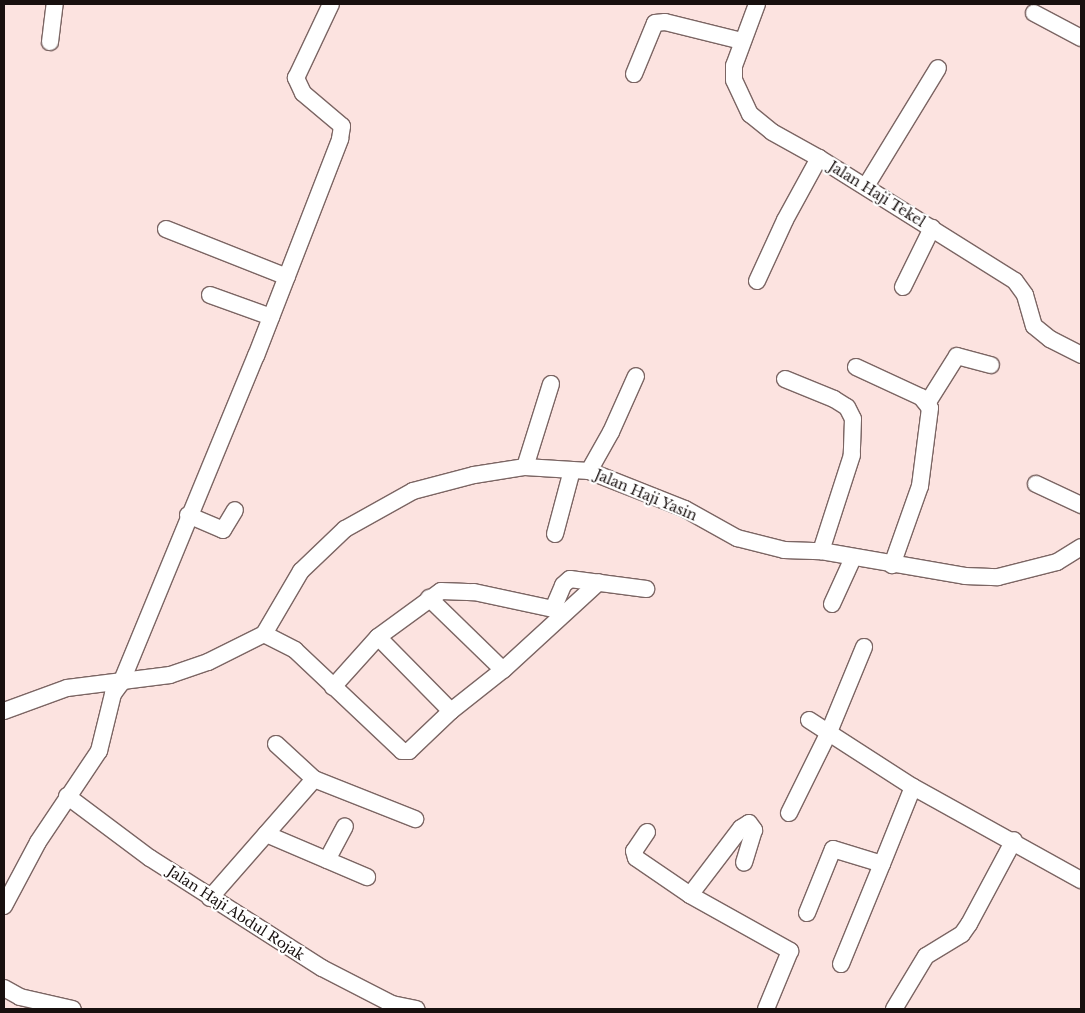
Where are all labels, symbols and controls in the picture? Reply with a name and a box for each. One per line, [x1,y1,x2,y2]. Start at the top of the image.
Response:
street label: Jalan Haji Tekel [825,157,929,231]
street label: Jalan Haji Yasin [592,466,700,524]
street label: Jalan Haji Abdul Rojak [164,862,308,964]

